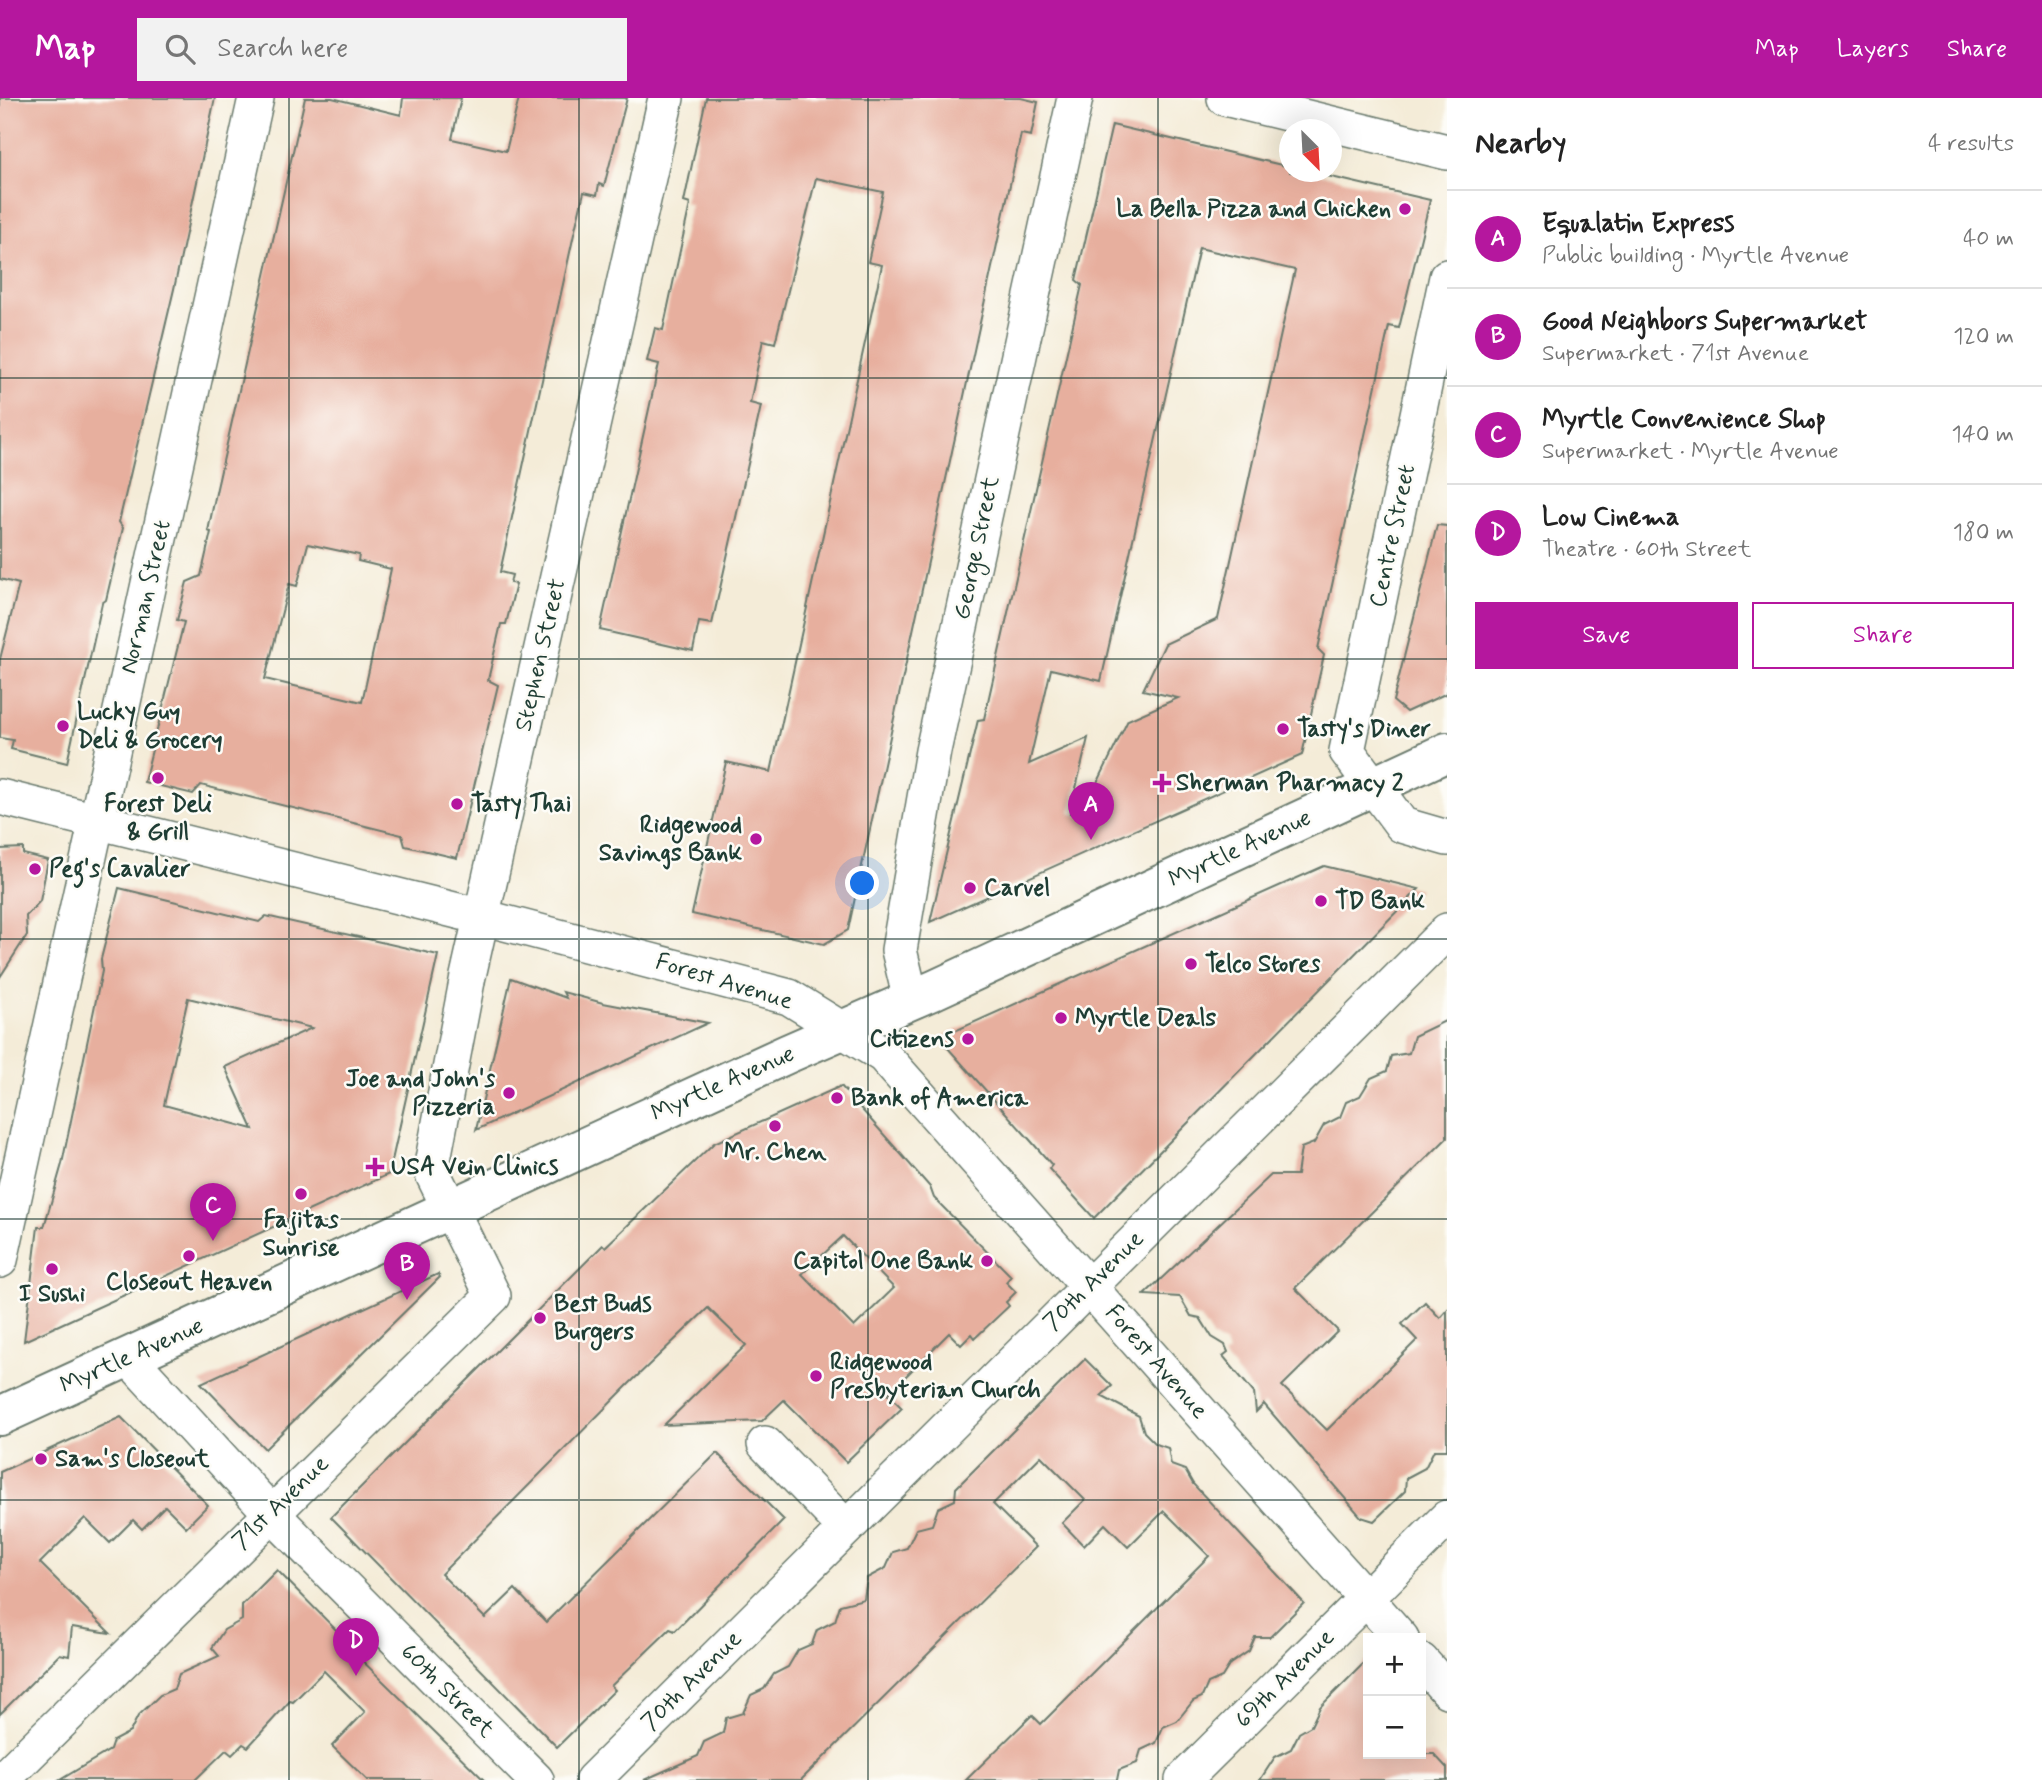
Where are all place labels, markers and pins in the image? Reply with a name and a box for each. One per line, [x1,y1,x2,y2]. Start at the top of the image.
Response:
place label: La Bella Pizza and Chicken [1116,194,1391,225]
marker: La Bella Pizza and Chicken [1397,201,1413,217]
place label: Lucky Guy Deli & Grocery [77,697,222,756]
place label: Tasty's Diner [1297,714,1431,745]
marker: Lucky Guy Deli & Grocery [55,718,71,734]
marker: Tasty's Diner [1275,721,1291,737]
place label: Sherman Pharmacy 2 [1176,768,1404,799]
marker: Forest Deli & Grill [150,770,166,786]
marker: Sherman Pharmacy 2 [1154,775,1170,791]
pin: A [1068,782,1114,840]
place label: Forest Deli & Grill [104,789,212,848]
place label: Tasty Thai [471,789,571,820]
marker: Tasty Thai [449,796,465,812]
place label: Ridgewood Savings Bank [599,810,742,870]
marker: Ridgewood Savings Bank [748,831,764,847]
place label: Peg's Cavalier [49,854,191,888]
marker: Peg's Cavalier [27,861,43,877]
place label: Carvel [984,873,1050,904]
marker: Carvel [962,880,978,896]
place label: TD Bank [1335,886,1425,917]
marker: TD Bank [1313,893,1329,909]
place label: Telco Stores [1205,949,1321,980]
marker: Telco Stores [1183,956,1199,972]
place label: Myrtle Deals [1075,1003,1216,1034]
marker: Myrtle Deals [1053,1010,1069,1026]
place label: Citizens [869,1024,955,1055]
marker: Citizens [960,1031,976,1047]
place label: Joe and John's Pizzeria [346,1064,495,1123]
place label: Bank of America [851,1083,1029,1114]
marker: Joe and John's Pizzeria [501,1085,517,1101]
marker: Bank of America [829,1090,845,1106]
marker: Mr. Chen [767,1118,783,1134]
place label: Mr. Chen [724,1137,827,1168]
place label: USA Vein Clinics [391,1152,559,1183]
marker: USA Vein Clinics [365,1157,385,1177]
pin: C [190,1183,236,1241]
marker: Fajitas Sunrise [293,1186,309,1202]
place label: Fajitas Sunrise [263,1205,340,1264]
pin: B [384,1242,430,1300]
place label: Capitol One Bank [793,1246,973,1277]
marker: Closeout Heaven [181,1248,197,1264]
marker: Capitol One Bank [979,1253,995,1269]
marker: I Sushi [44,1261,60,1277]
place label: Closeout Heaven [106,1267,272,1298]
place label: I Sushi [19,1279,86,1310]
place label: Best Buds Burgers [554,1289,652,1351]
marker: Best Buds Burgers [532,1310,548,1326]
place label: Ridgewood Presbyterian Church [830,1347,1041,1406]
marker: Ridgewood Presbyterian Church [808,1368,824,1384]
place label: Sam's Closeout [55,1444,210,1475]
marker: Sam's Closeout [33,1451,49,1467]
pin: D [333,1618,379,1676]

